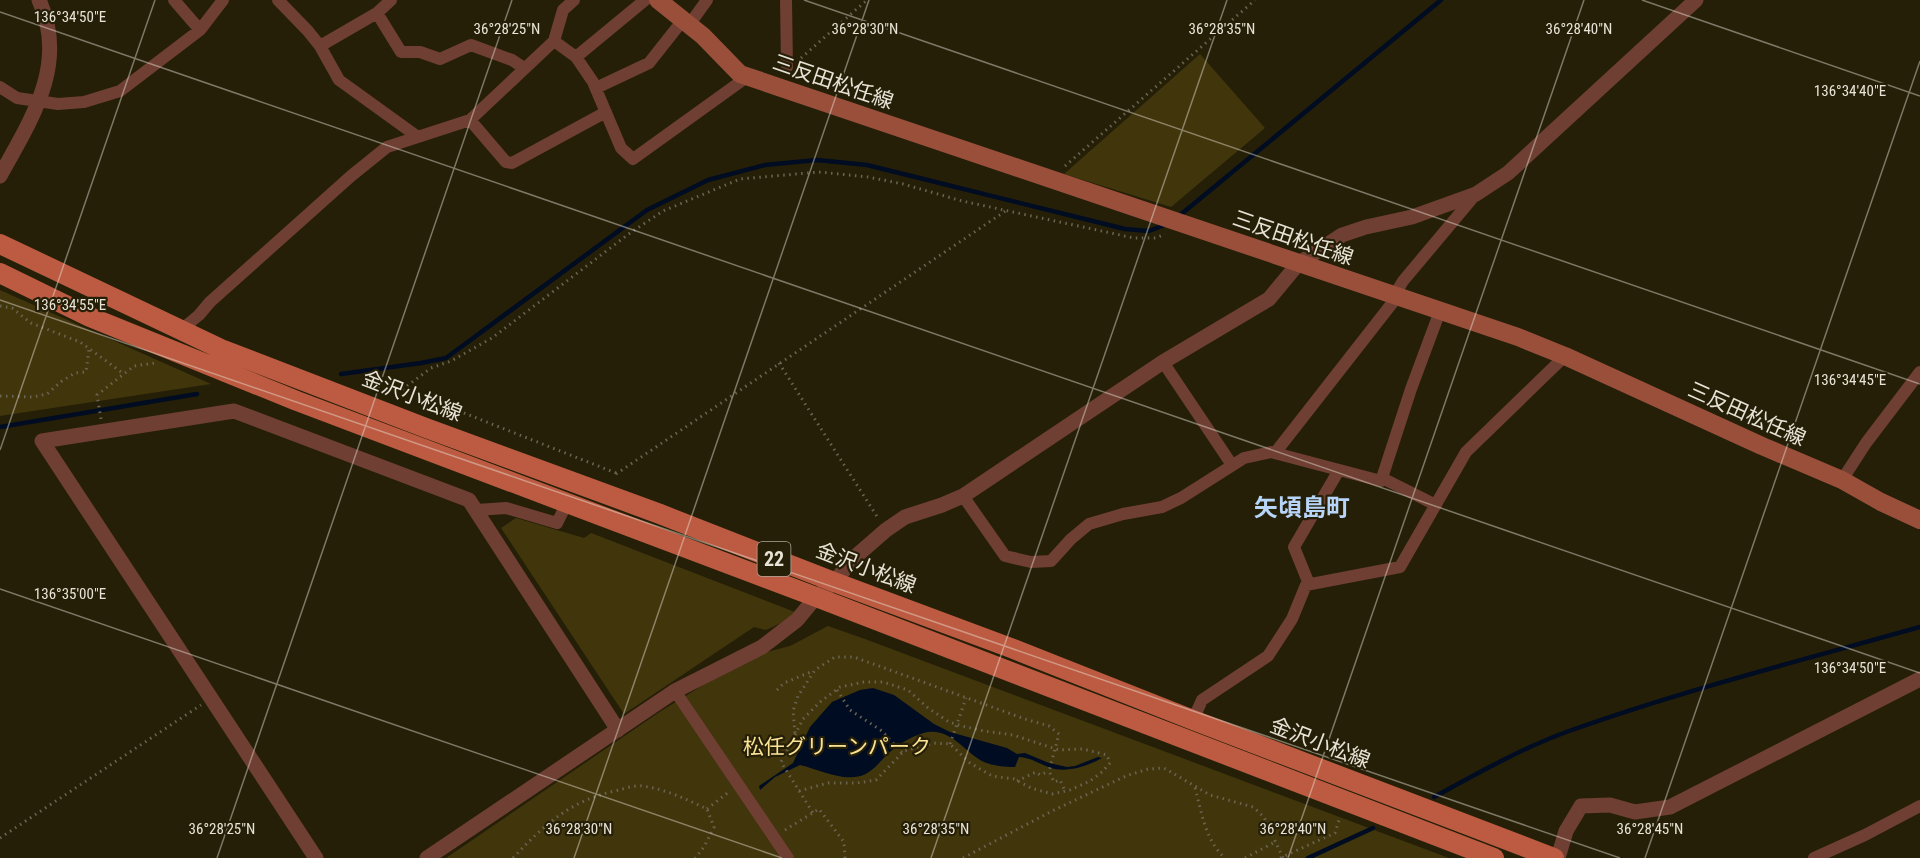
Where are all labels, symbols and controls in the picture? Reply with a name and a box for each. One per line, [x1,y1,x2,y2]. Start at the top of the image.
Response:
text: 136°34'50"E [34,8,106,26]
text: 36°28'25"N [474,20,540,38]
text: 36°28'30"N [832,20,898,38]
text: 36°28'35"N [1189,20,1255,38]
text: 36°28'40"N [1546,20,1612,38]
street label: 三反田松任線 [770,50,896,114]
text: 136°34'40"E [1814,82,1886,100]
street label: 三反田松任線 [1230,206,1356,270]
text: 136°34'55"E [34,296,106,314]
street label: 金沢小松線 [359,366,465,426]
text: 136°34'45"E [1814,371,1886,389]
street label: 三反田松任線 [1685,377,1809,451]
district label: 矢頃島町 [1254,494,1350,522]
street label: 金沢小松線 [813,538,919,598]
road number: 22 [758,542,790,576]
text: 136°35'00"E [34,585,106,603]
text: 136°34'50"E [1814,659,1886,677]
street label: 金沢小松線 [1267,713,1373,773]
park label: 松任グリーンパーク [743,735,931,759]
text: 36°28'25"N [189,820,255,838]
text: 36°28'30"N [546,820,612,838]
text: 36°28'35"N [903,820,969,838]
text: 36°28'40"N [1260,820,1326,838]
text: 36°28'45"N [1617,820,1683,838]

